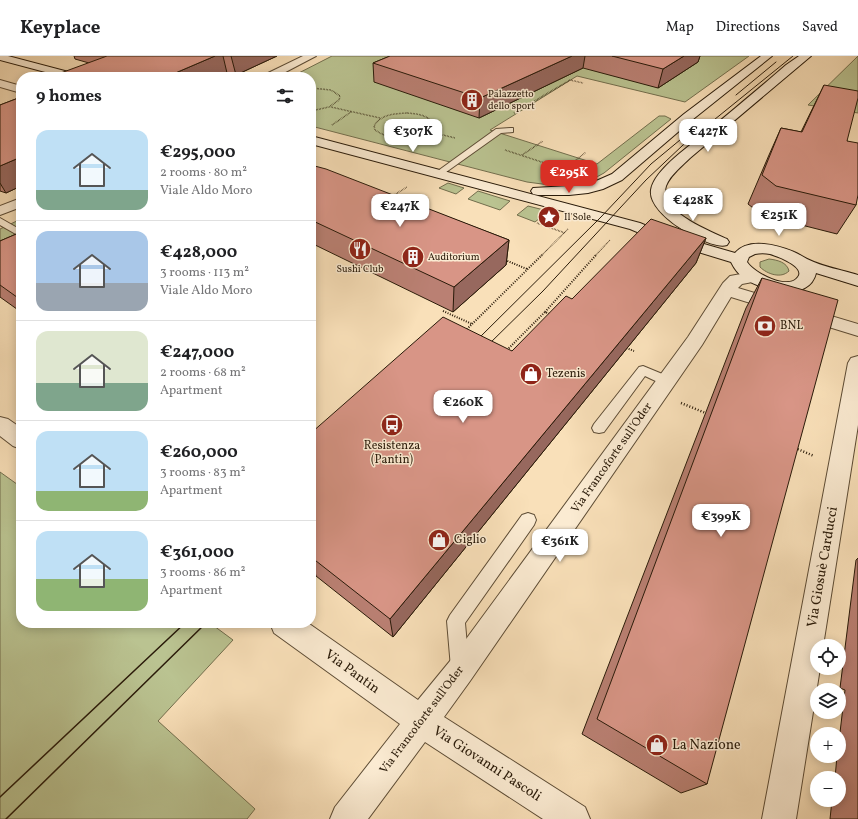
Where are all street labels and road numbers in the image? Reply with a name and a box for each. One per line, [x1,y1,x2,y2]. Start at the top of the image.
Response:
street label: Via Francoforte sull'Oder [568,400,656,516]
street label: Via Giosuè Carducci [803,505,843,629]
street label: Via Pantin [321,646,383,698]
street label: Via Francoforte sull'Oder [376,663,468,777]
street label: Via Giovanni Pascoli [429,722,545,806]

